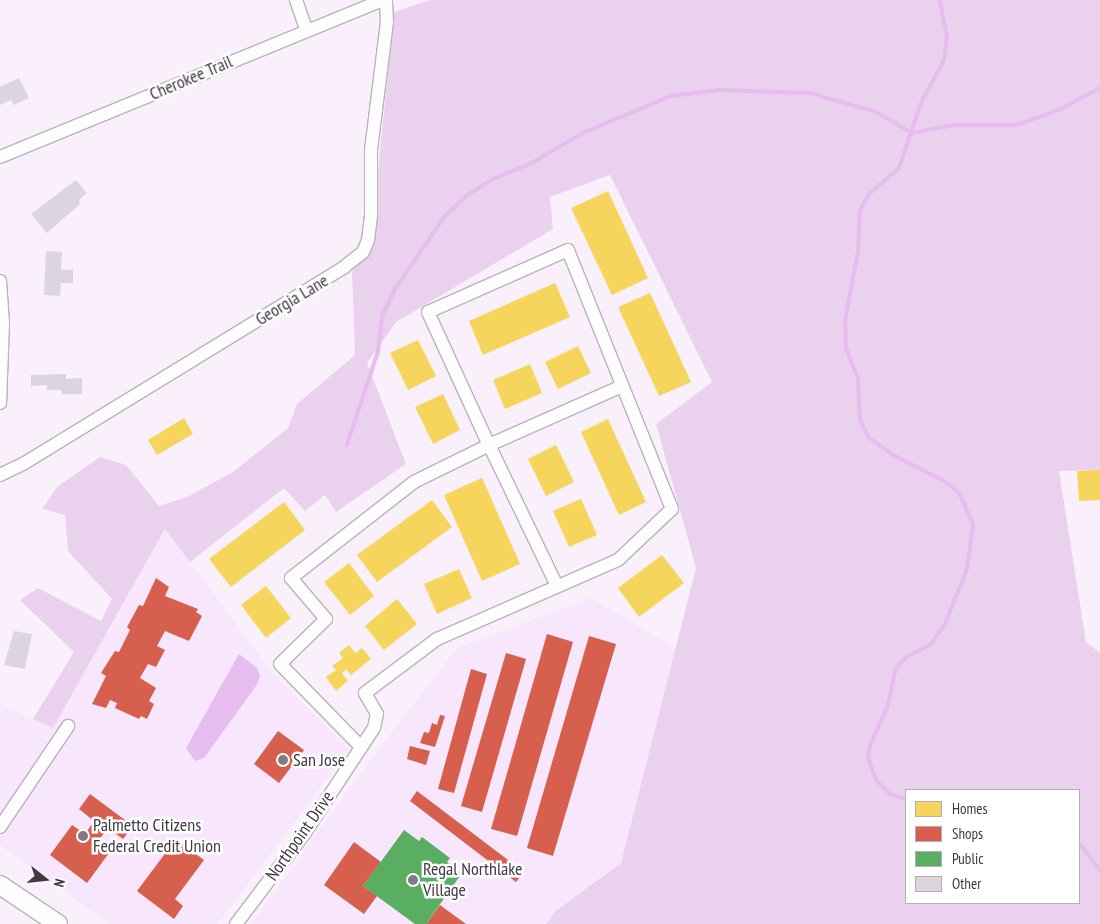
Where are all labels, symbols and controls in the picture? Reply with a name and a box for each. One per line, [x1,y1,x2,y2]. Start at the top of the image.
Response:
street label: Cherokee Trail [146,51,236,105]
street label: Georgia Lane [252,270,332,330]
place label: San Jose [293,749,345,771]
marker: San Jose [277,754,289,766]
street label: Northpoint Drive [261,787,339,885]
legend [905,789,1080,904]
text: Homes [952,799,988,818]
place label: Palmetto Citizens Federal Credit Union [93,815,221,858]
text: Shops [952,824,983,843]
marker: Palmetto Citizens Federal Credit Union [77,830,89,842]
text: Public [952,849,983,868]
north arrow [20,854,70,904]
place label: Regal Northlake Village [423,859,523,902]
marker: Regal Northlake Village [407,874,419,886]
text: Other [952,874,981,893]
text: N [50,877,69,889]

